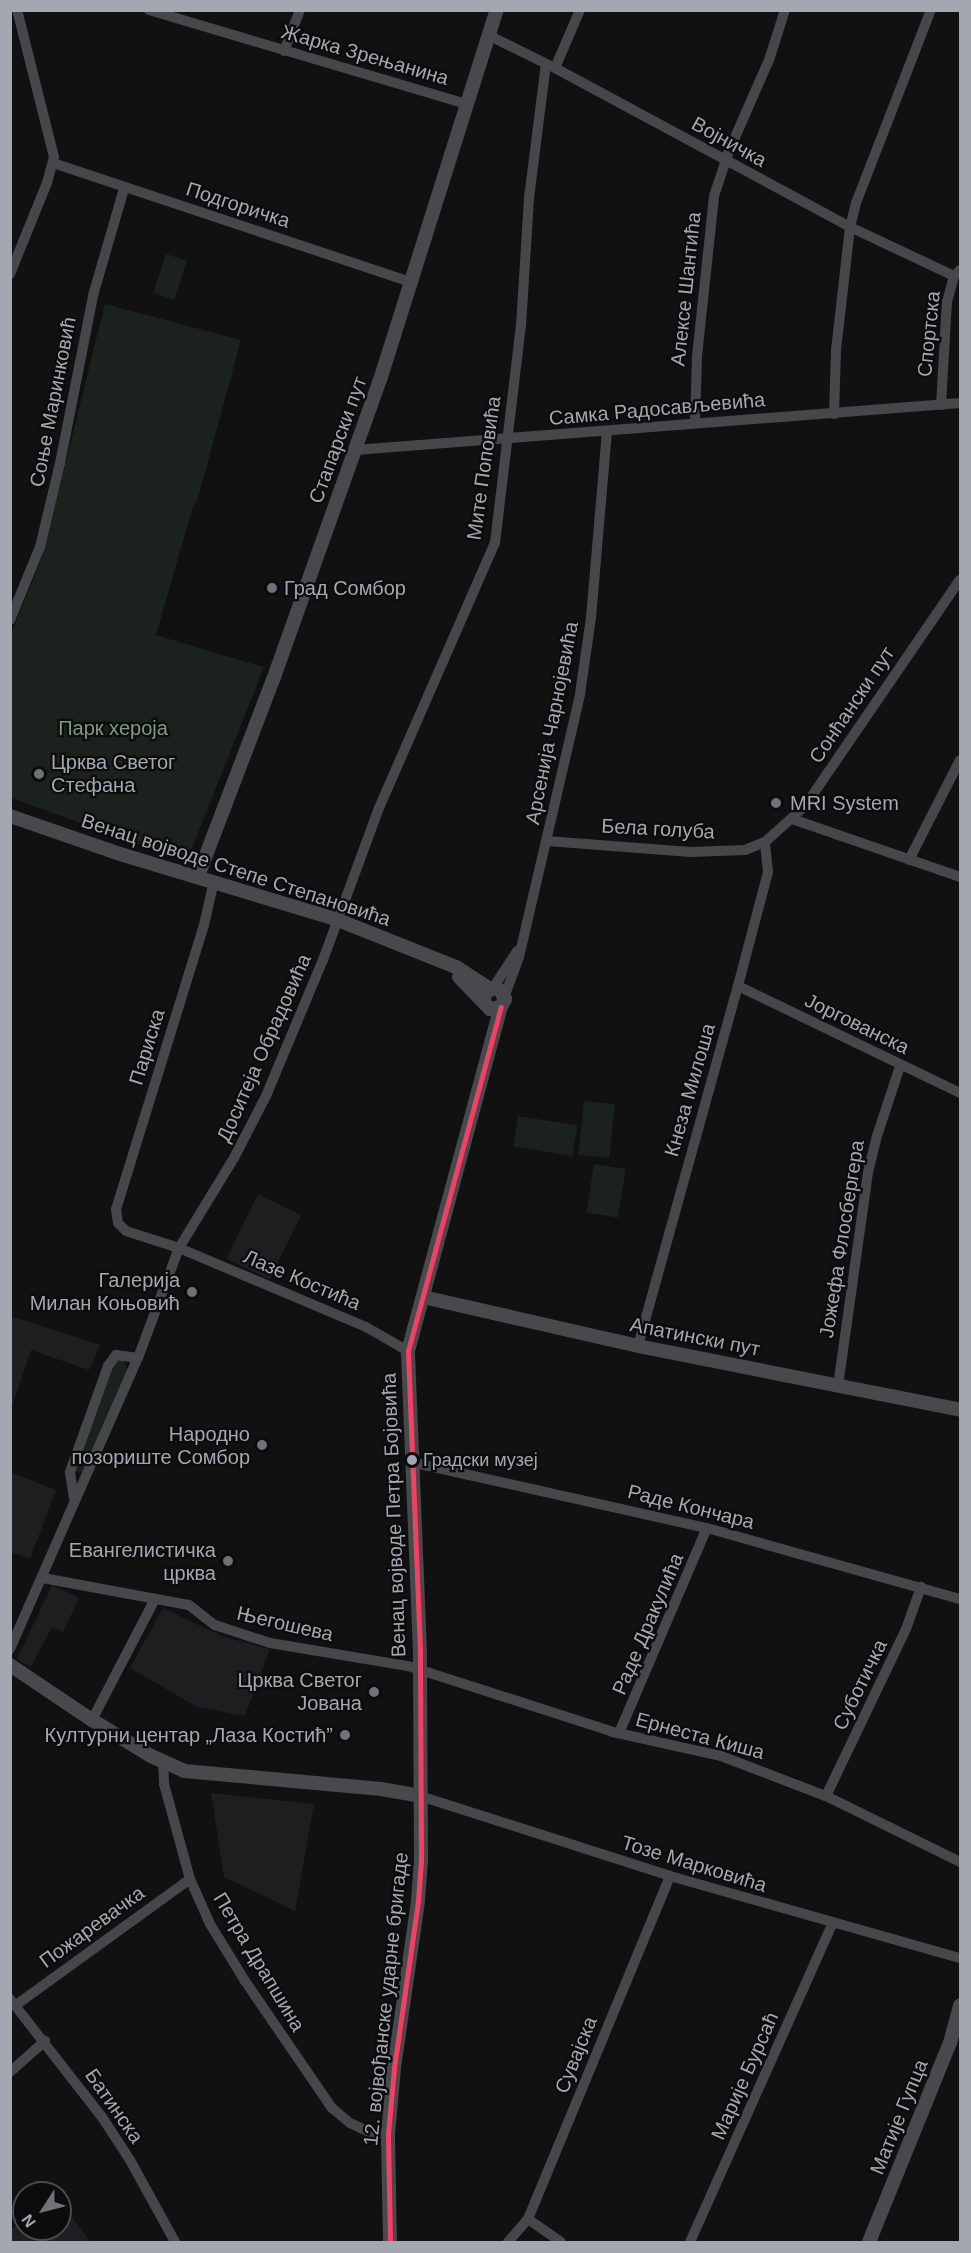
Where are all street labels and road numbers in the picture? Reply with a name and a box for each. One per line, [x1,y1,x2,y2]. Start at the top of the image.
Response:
street label: Жарка Зрењанина [279,20,451,90]
street label: Војничка [687,112,771,172]
street label: Подгоричка [183,177,293,233]
street label: Алексе Шантића [666,211,706,367]
street label: Спортска [913,290,945,378]
street label: Соње Маринковић [25,315,81,489]
street label: Стапарски пут [304,373,372,507]
street label: Самка Радосављевића [548,388,766,430]
street label: Мите Поповића [462,395,506,541]
street label: Арсенија Чарнојевића [521,619,583,827]
street label: Сонћански пут [804,642,900,768]
street label: Венац војводе Степе Степановића [78,809,394,931]
street label: Бела голуба [601,814,715,844]
street label: Доситеја Обрадовића [212,950,316,1146]
street label: Јоргованска [801,988,913,1060]
street label: Париска [124,1006,170,1088]
street label: Кнеза Милоша [660,1021,720,1159]
street label: Јожефа Флосбергера [815,1138,869,1340]
street label: Лазе Костића [240,1245,364,1315]
street label: Апатински пут [628,1313,762,1361]
street label: Венац војводе Петра Бојовића [377,1372,411,1658]
street label: Раде Кончара [625,1480,757,1534]
street label: Раде Дракулића [607,1550,689,1698]
street label: Његошева [235,1601,335,1647]
street label: Суботичка [828,1636,892,1734]
street label: Ернеста Киша [633,1707,767,1765]
street label: Тозе Марковића [619,1831,769,1897]
street label: 12. војвођанске ударне бригаде [359,1851,413,2147]
street label: Пожаревачка [35,1881,149,1973]
street label: Петра Драпшина [208,1888,310,2036]
street label: Марије Бурсаћ [706,2008,784,2144]
street label: Сувајска [550,2013,602,2097]
street label: Матије Гупца [865,2056,933,2178]
street label: Батинска [80,2064,148,2148]

